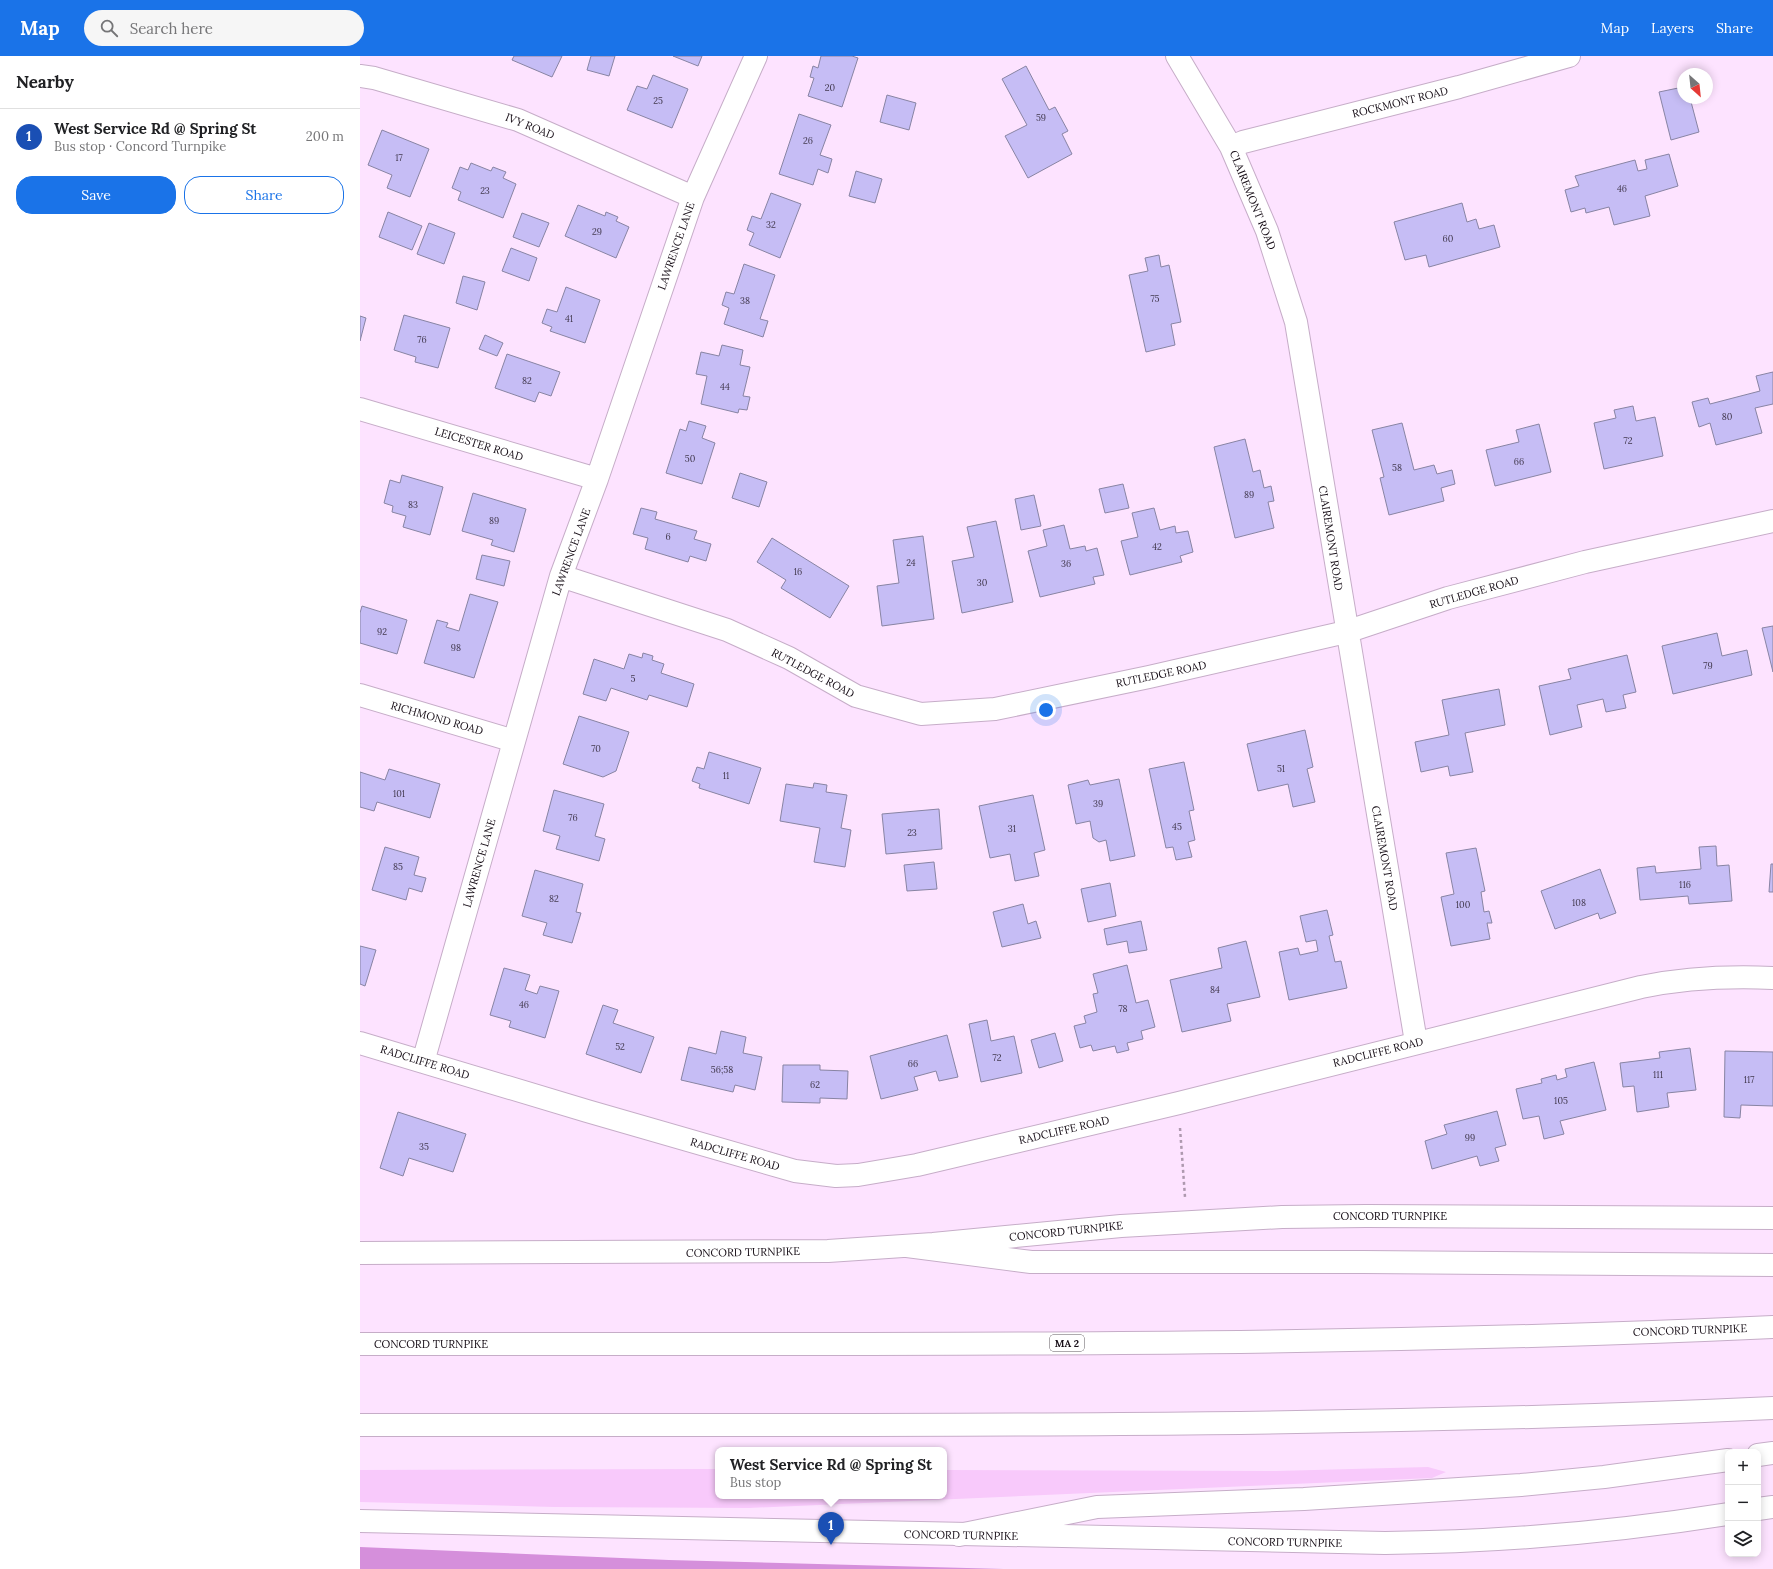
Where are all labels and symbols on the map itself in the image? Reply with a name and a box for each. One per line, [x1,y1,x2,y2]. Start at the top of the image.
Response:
north arrow [1677,68,1713,104]
house number: 20 [825,82,836,93]
street label: ROCKMONT ROAD [1351,83,1449,121]
house number: 25 [653,95,663,106]
street label: IVY ROAD [503,110,557,142]
house number: 59 [1036,112,1046,123]
house number: 26 [803,135,813,146]
street label: CLAIREMONT ROAD [1227,148,1279,252]
house number: 17 [395,152,403,163]
house number: 46 [1617,183,1627,194]
house number: 23 [480,185,490,196]
street label: LAWRENCE LANE [654,200,698,292]
house number: 32 [766,219,776,230]
house number: 29 [592,226,602,237]
house number: 60 [1443,233,1454,244]
house number: 75 [1150,293,1160,304]
house number: 38 [740,295,750,306]
house number: 41 [565,313,573,324]
house number: 76 [417,334,427,345]
house number: 82 [522,375,532,386]
house number: 44 [720,381,730,392]
house number: 80 [1722,411,1733,422]
street label: LEICESTER ROAD [433,424,525,464]
house number: 72 [1624,435,1633,446]
house number: 50 [685,453,696,464]
house number: 66 [1514,456,1524,467]
house number: 58 [1392,462,1402,473]
street label: CLAIREMONT ROAD [1316,484,1346,592]
house number: 89 [1244,489,1254,500]
house number: 83 [408,499,418,510]
street label: LAWRENCE LANE [549,506,593,598]
house number: 89 [489,515,499,526]
house number: 6 [665,531,671,542]
house number: 42 [1152,541,1162,552]
house number: 24 [906,557,916,568]
house number: 36 [1061,558,1071,569]
house number: 16 [794,566,802,577]
street label: RUTLEDGE ROAD [1428,573,1520,611]
house number: 30 [977,577,988,588]
house number: 92 [377,626,387,637]
house number: 98 [451,642,461,653]
street label: RUTLEDGE ROAD [769,645,857,701]
street label: RUTLEDGE ROAD [1114,658,1208,690]
house number: 79 [1703,660,1713,671]
house number: 5 [631,673,636,684]
street label: RICHMOND ROAD [389,698,485,738]
your location [1036,700,1056,720]
house number: 70 [591,743,601,754]
house number: 51 [1277,763,1285,774]
house number: 11 [723,770,729,781]
house number: 101 [393,788,405,799]
house number: 39 [1093,798,1103,809]
street label: CLAIREMONT ROAD [1369,805,1401,911]
house number: 76 [568,812,578,823]
street label: LAWRENCE LANE [460,817,498,909]
house number: 45 [1172,821,1182,832]
house number: 31 [1008,823,1016,834]
house number: 23 [907,827,917,838]
house number: 85 [393,861,403,872]
house number: 116 [1679,879,1691,890]
house number: 82 [549,893,559,904]
house number: 108 [1572,897,1586,908]
house number: 100 [1456,899,1471,910]
house number: 84 [1210,984,1220,995]
house number: 46 [519,999,529,1010]
house number: 78 [1118,1003,1128,1014]
street label: RADCLIFFE ROAD [1331,1034,1425,1070]
house number: 52 [615,1041,625,1052]
street label: RADCLIFFE ROAD [379,1042,471,1082]
house number: 72 [993,1052,1002,1063]
house number: 66 [908,1058,918,1069]
house number: 56;58 [711,1064,733,1075]
house number: 111 [1653,1069,1663,1080]
house number: 117 [1744,1074,1754,1085]
house number: 62 [810,1079,820,1090]
house number: 105 [1554,1095,1568,1106]
street label: RADCLIFFE ROAD [1017,1113,1111,1147]
house number: 99 [1465,1132,1475,1143]
street label: RADCLIFFE ROAD [689,1135,781,1173]
house number: 35 [419,1141,429,1152]
street label: CONCORD TURNPIKE [1333,1209,1447,1223]
street label: CONCORD TURNPIKE [1008,1218,1124,1244]
street label: CONCORD TURNPIKE [686,1244,800,1260]
street label: CONCORD TURNPIKE [1633,1321,1747,1339]
road number: MA 2 [1050,1335,1084,1351]
street label: CONCORD TURNPIKE [374,1337,488,1351]
pin: 1 [818,1512,844,1545]
street label: CONCORD TURNPIKE [904,1527,1018,1543]
street label: CONCORD TURNPIKE [1228,1534,1342,1550]

